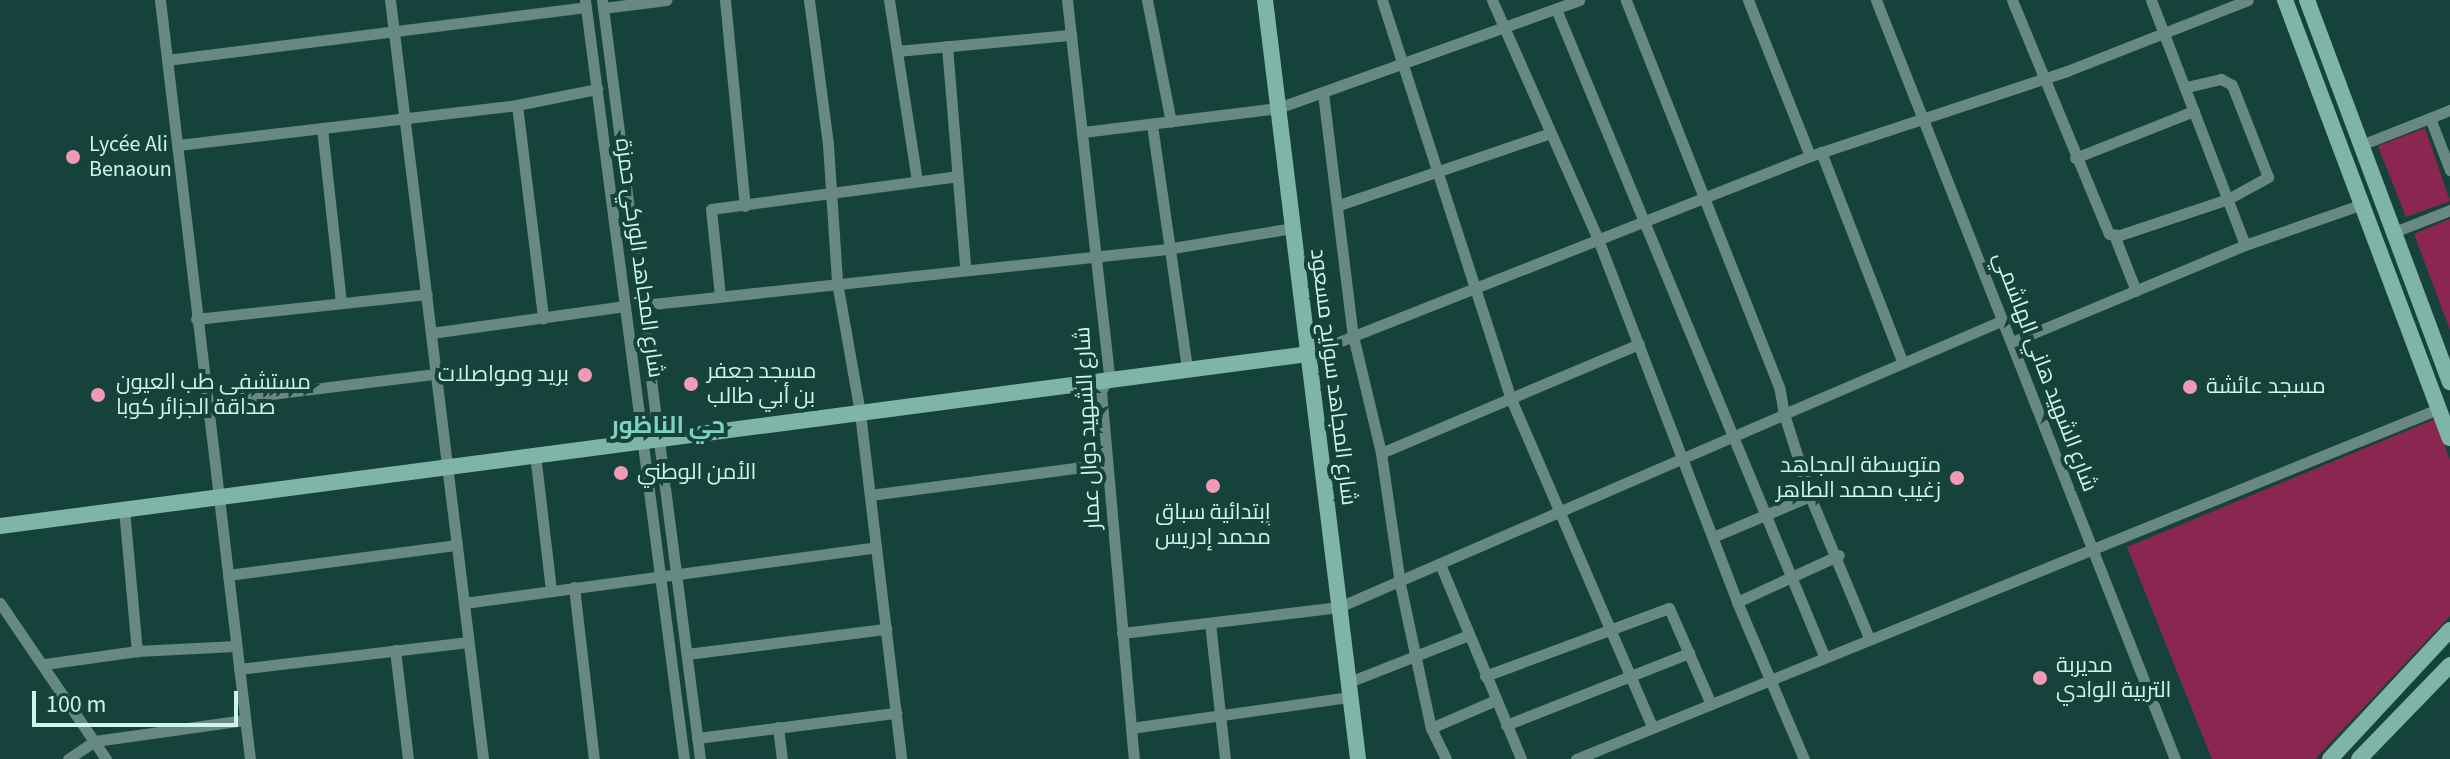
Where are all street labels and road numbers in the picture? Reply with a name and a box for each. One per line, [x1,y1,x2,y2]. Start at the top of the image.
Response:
street label: شارع المجاهد الوركي حمزة [609,136,669,380]
street label: شارع المجاهد سوايح مسعود [1304,247,1362,507]
street label: شارع الشهيد هاني الهاشمي [1987,249,2103,495]
street label: شارع الشهيد دوال عمار [1070,326,1106,530]

